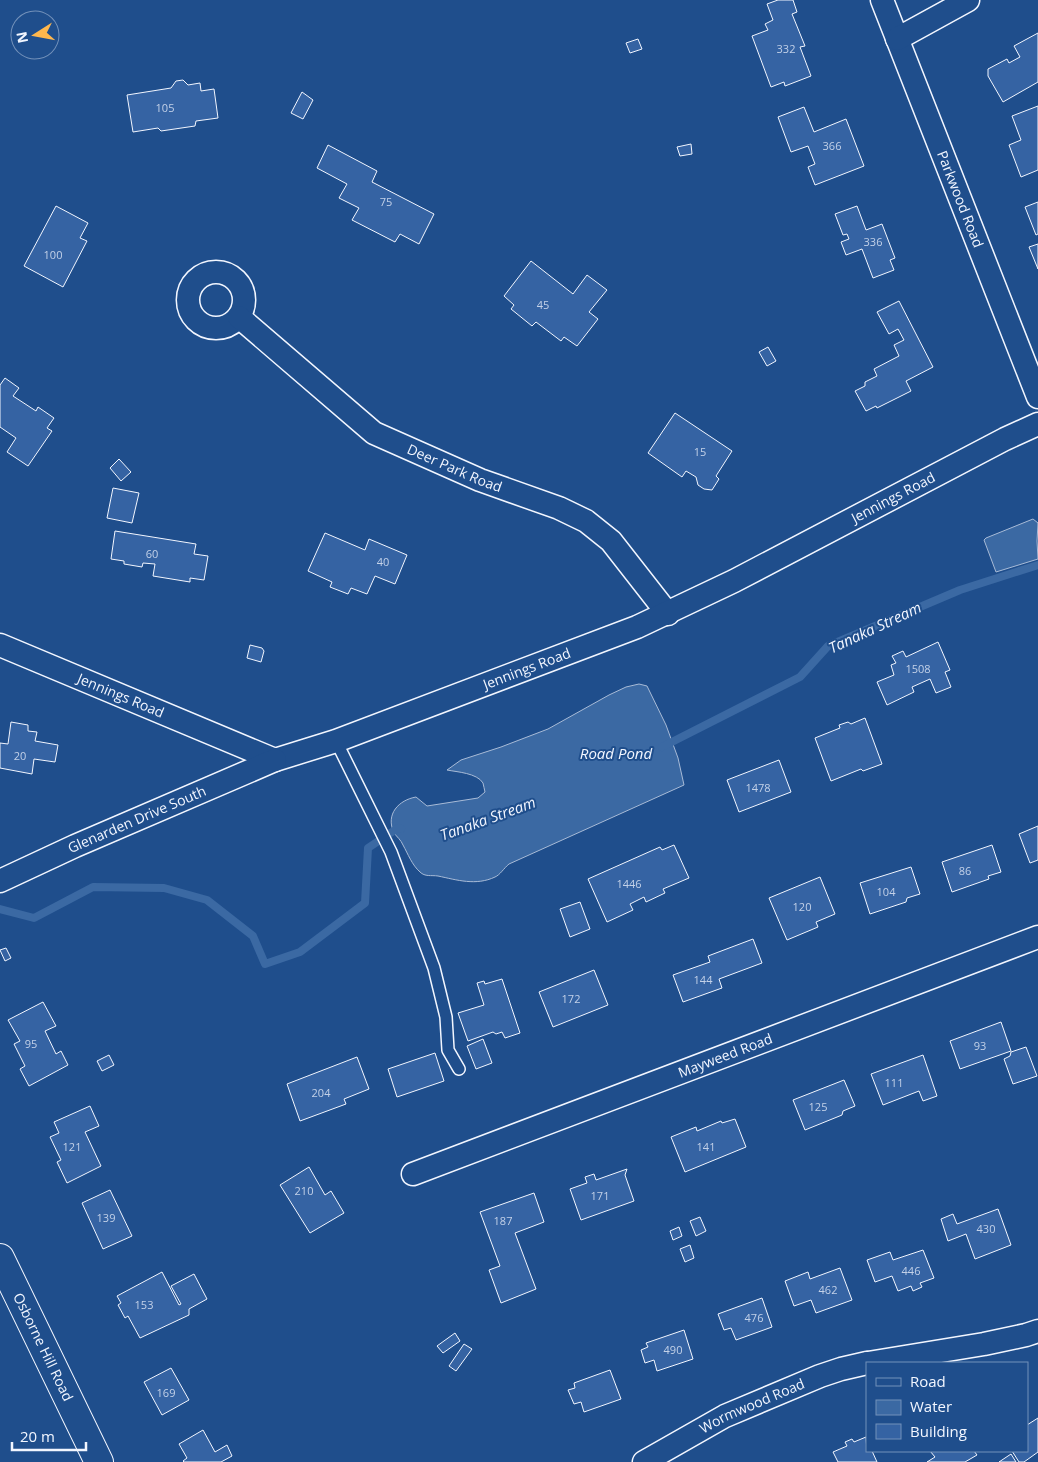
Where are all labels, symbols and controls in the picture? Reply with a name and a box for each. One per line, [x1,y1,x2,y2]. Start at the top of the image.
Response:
north arrow [10,10,60,60]
text: N [11,30,32,45]
house number: 332 [777,41,795,56]
house number: 105 [156,100,174,115]
house number: 366 [823,138,841,153]
street label: Parkwood Road [933,148,988,250]
house number: 75 [380,194,392,209]
house number: 336 [864,234,882,249]
house number: 100 [44,247,62,262]
house number: 45 [537,297,549,312]
street label: Deer Park Road [404,439,505,496]
house number: 15 [694,444,706,459]
street label: Jennings Road [846,467,938,528]
house number: 60 [146,546,158,561]
house number: 40 [377,554,389,569]
water label: Tanaka Stream [825,597,924,657]
street label: Jennings Road [478,643,573,694]
house number: 1508 [905,661,931,676]
street label: Jennings Road [73,668,167,722]
water label: Road Pond [580,743,652,763]
house number: 20 [14,748,26,763]
house number: 1478 [745,780,771,795]
street label: Glenarden Drive South [64,781,209,857]
water label: Tanaka Stream [437,792,538,845]
house number: 86 [959,863,971,878]
house number: 1446 [616,876,642,891]
house number: 104 [877,884,896,899]
house number: 120 [793,899,811,914]
house number: 144 [694,972,713,987]
house number: 172 [562,991,580,1006]
street label: Mayweed Road [675,1029,775,1082]
house number: 95 [25,1036,37,1051]
house number: 93 [974,1038,986,1053]
house number: 111 [885,1075,903,1090]
house number: 204 [312,1085,331,1100]
house number: 125 [809,1099,827,1114]
house number: 121 [63,1139,81,1154]
house number: 141 [697,1139,715,1154]
house number: 210 [295,1183,313,1198]
house number: 171 [591,1188,609,1203]
house number: 139 [97,1210,115,1225]
house number: 187 [494,1213,512,1228]
house number: 430 [977,1221,995,1236]
house number: 446 [902,1263,920,1278]
house number: 462 [819,1282,837,1297]
street label: Osborne Hill Road [9,1289,78,1404]
house number: 153 [135,1297,153,1312]
house number: 476 [745,1310,763,1325]
house number: 490 [664,1342,682,1357]
legend [866,1362,1028,1452]
text: Road [910,1371,946,1391]
street label: Wormwood Road [696,1374,807,1438]
house number: 169 [157,1385,175,1400]
text: Water [910,1396,952,1416]
scale bar [12,1420,86,1452]
text: Building [910,1421,967,1441]
text: 20 m [20,1426,55,1446]

